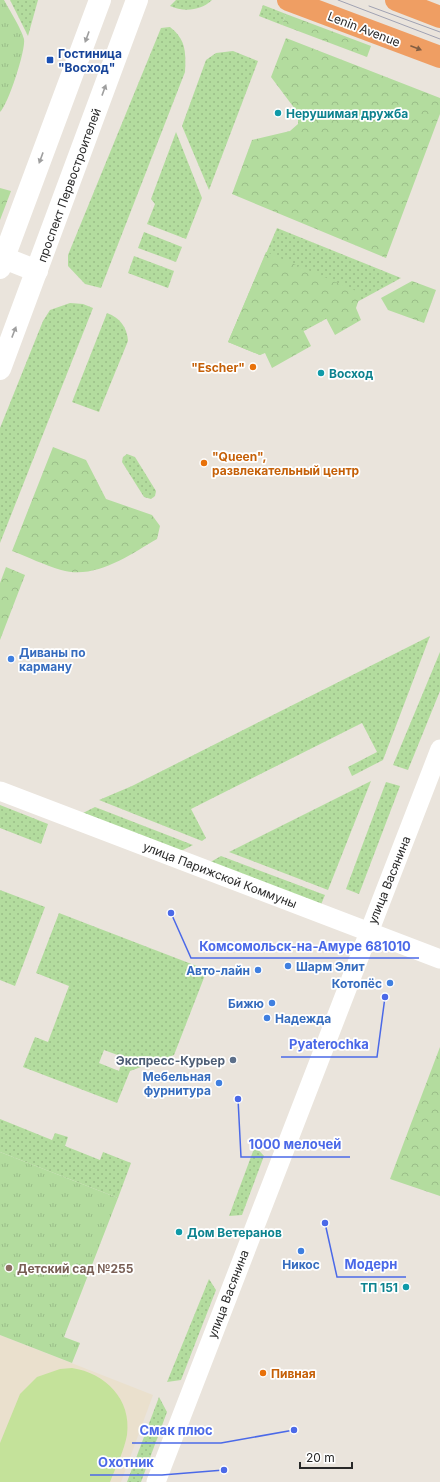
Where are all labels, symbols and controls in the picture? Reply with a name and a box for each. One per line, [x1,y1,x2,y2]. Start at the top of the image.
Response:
street label: Lenin Avenue [326,8,402,50]
one-way arrow [83,31,89,43]
place label: Гостиница "Восход" [58,46,122,75]
one-way arrow [411,46,423,52]
marker: Гостиница "Восход" [45,55,55,65]
one-way arrow [101,83,107,95]
street label: проспект Первостроителей [34,106,104,264]
place label: Нерушимая дружба [286,106,408,121]
marker: Нерушимая дружба [273,108,283,118]
one-way arrow [38,153,44,165]
one-way arrow [11,326,17,338]
place label: "Escher" [191,360,245,375]
marker: "Escher" [248,362,258,372]
place label: Восход [329,366,373,381]
marker: Восход [316,368,326,378]
place label: "Queen", развлекательный центр [212,449,360,478]
marker: "Queen", развлекательный центр [199,458,209,468]
place label: Диваны по карману [19,645,86,674]
marker: Диваны по карману [6,654,16,664]
street label: улица Васянина [365,834,413,926]
street label: улица Парижской Коммуны [141,839,299,911]
callout: Комсомольск-на-Амуре 681010 [191,933,419,958]
text: Комсомольск-на-Амуре 681010 [199,938,411,954]
place label: Шарм Элит [296,959,365,974]
marker: Шарм Элит [283,961,293,971]
place label: Авто-лайн [186,963,250,978]
marker: Авто-лайн [253,965,263,975]
place label: Котопёс [332,976,382,991]
marker: Котопёс [385,978,395,988]
place label: Бижю [228,996,264,1011]
marker: Бижю [267,998,277,1008]
place label: Надежда [275,1011,331,1026]
marker: Надежда [262,1013,272,1023]
callout: Pyaterochka [281,1032,377,1057]
text: Pyaterochka [289,1036,369,1052]
place label: Экспресс-Курьер [116,1053,225,1068]
marker: Экспресс-Курьер [228,1055,238,1065]
place label: Мебельная фурнитура [143,1069,211,1098]
marker: Мебельная фурнитура [214,1078,224,1088]
callout: 1000 мелочей [241,1132,350,1157]
text: 1000 мелочей [249,1136,341,1152]
place label: Дом Ветеранов [187,1225,282,1240]
marker: Дом Ветеранов [174,1227,184,1237]
marker: Никос [296,1246,306,1256]
street label: улица Васянина [204,1248,252,1340]
callout: Модерн [337,1252,406,1277]
text: Модерн [345,1256,397,1272]
place label: Никос [282,1257,320,1272]
place label: Детский сад №255 [17,1261,134,1276]
marker: Детский сад №255 [4,1263,14,1273]
place label: ТП 151 [360,1280,398,1295]
marker: ТП 151 [401,1282,411,1292]
place label: Пивная [271,1366,316,1381]
marker: Пивная [258,1368,268,1378]
callout: Смак плюс [132,1418,221,1443]
text: Смак плюс [139,1422,213,1438]
scale bar [300,1444,352,1470]
callout: Охотник [90,1450,162,1475]
text: 20 m [306,1450,335,1465]
text: Охотник [98,1454,154,1470]

